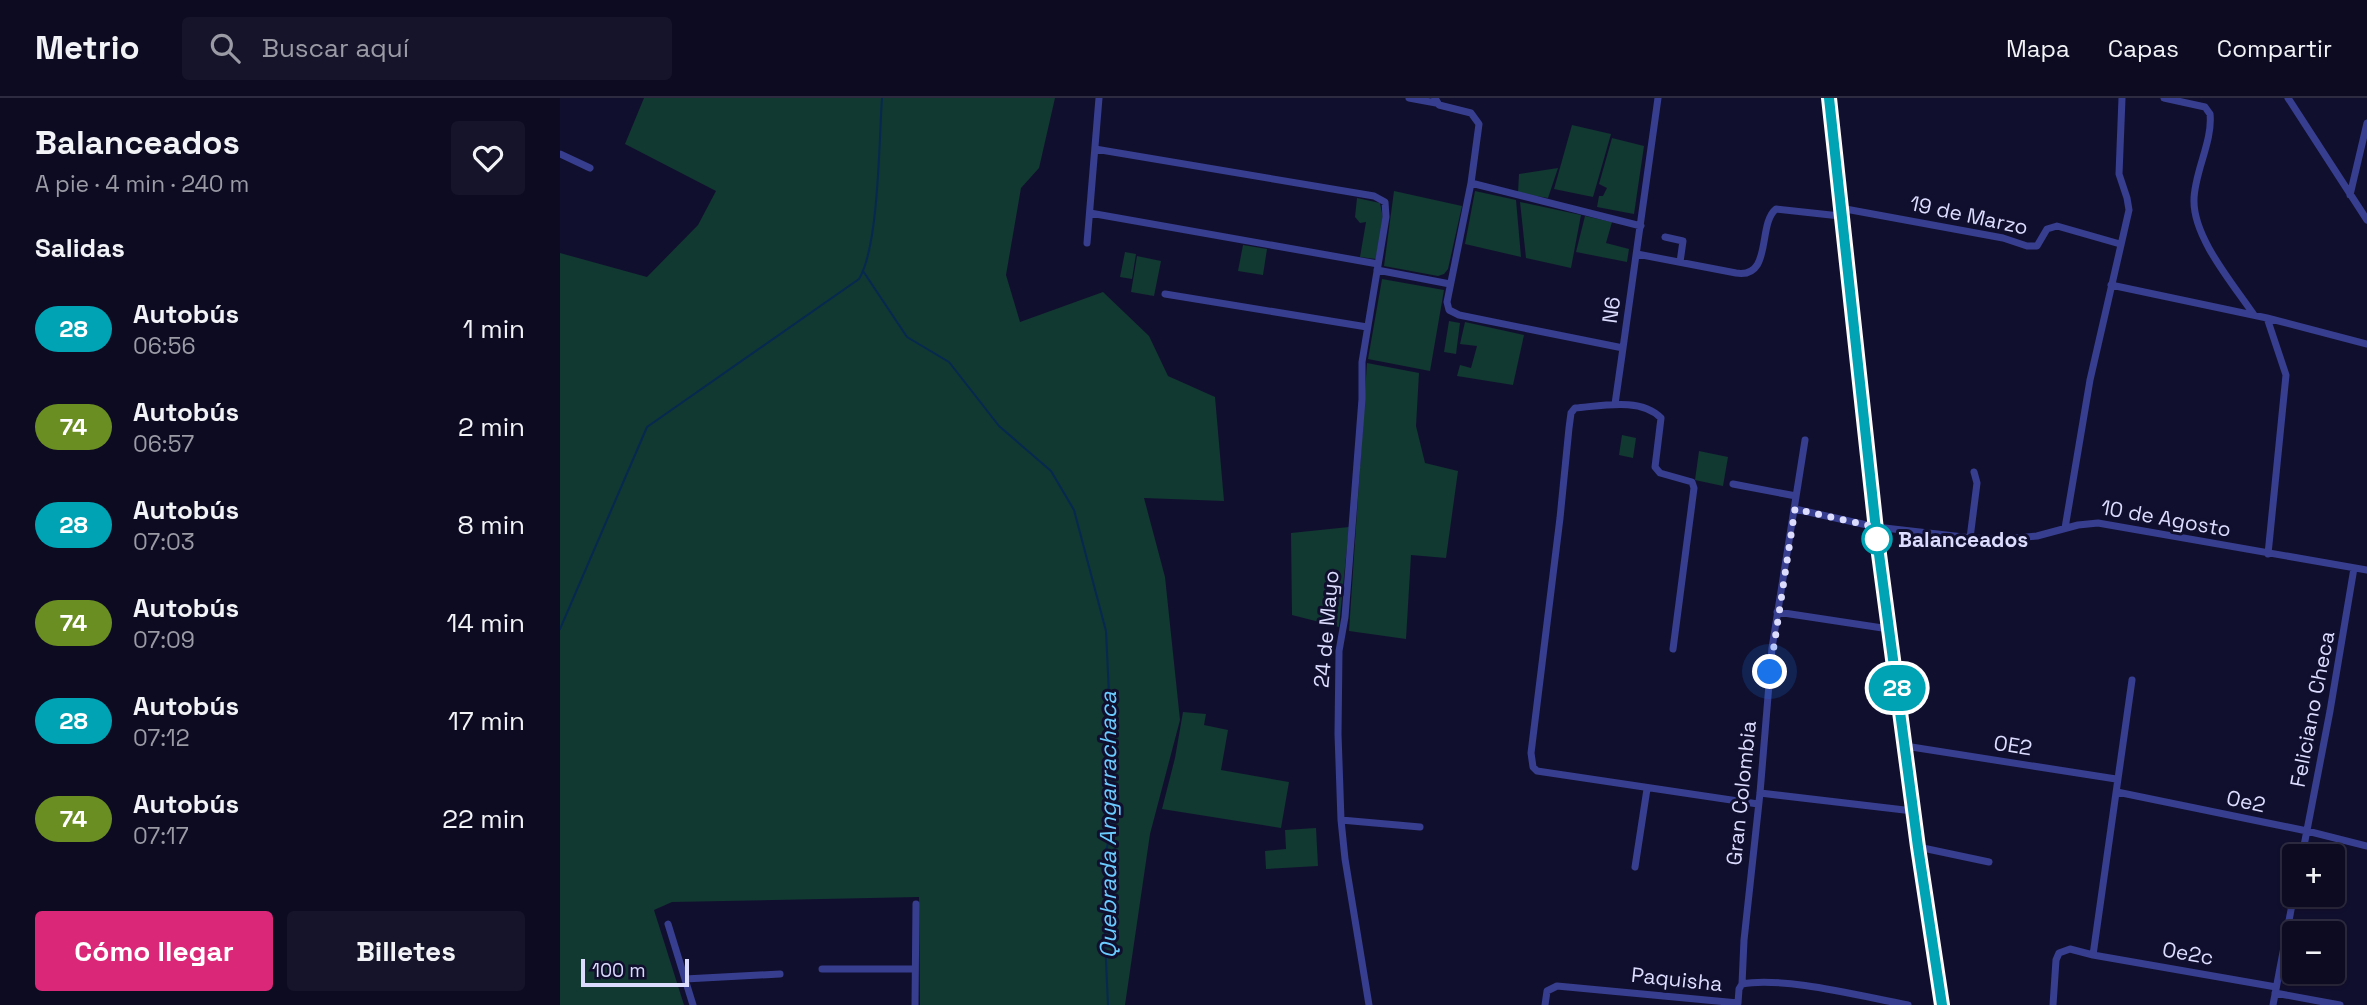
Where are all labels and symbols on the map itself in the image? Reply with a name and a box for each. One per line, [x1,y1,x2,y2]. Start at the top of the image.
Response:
street label: 19 de Marzo [1907,189,2031,241]
street label: N6 [1596,295,1626,325]
street label: 10 de Agosto [2099,493,2233,543]
marker: Balanceados [1862,524,1892,554]
place label: Balanceados [1898,526,2028,553]
street label: 24 de Mayo [1307,569,1345,689]
street label: Feliciano Checa [2284,629,2340,789]
your location [1752,654,1787,689]
line badge: 28 [1866,665,1928,711]
water label: Quebrada Angarrachaca [1093,691,1123,958]
street label: Gran Colombia [1720,719,1762,867]
street label: OE2 [1992,729,2034,761]
street label: Oe2 [2224,784,2268,818]
street label: Oe2c [2160,935,2216,971]
scale bar [581,956,690,988]
street label: Paquisha [1630,961,1724,997]

